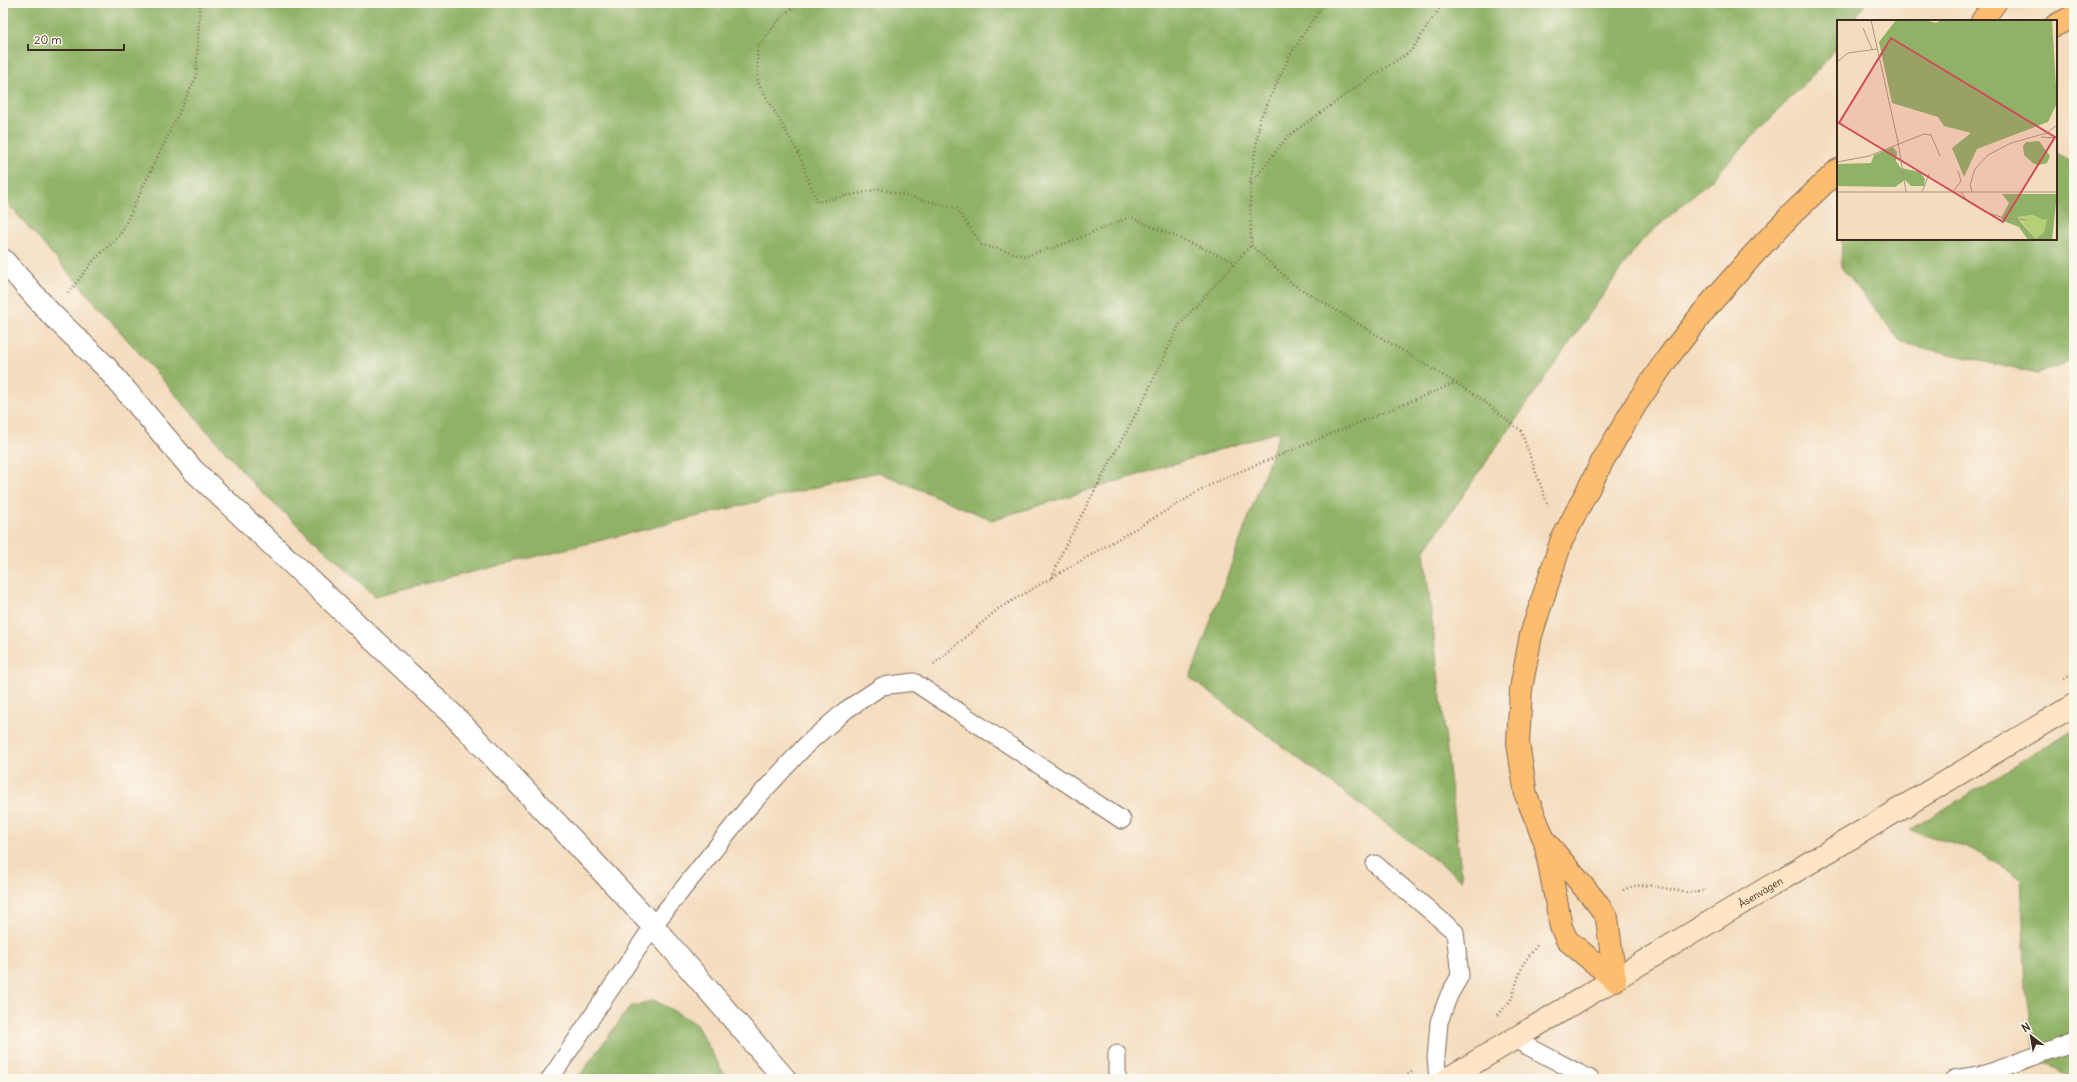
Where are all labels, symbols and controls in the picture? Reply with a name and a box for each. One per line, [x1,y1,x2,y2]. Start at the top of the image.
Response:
inset map [1837,20,2057,240]
scale bar [28,26,124,52]
text: 20 m [34,32,62,47]
street label: Åsenvägen [1736,874,1785,910]
north arrow [2011,1016,2051,1056]
text: N [2019,1019,2033,1035]

